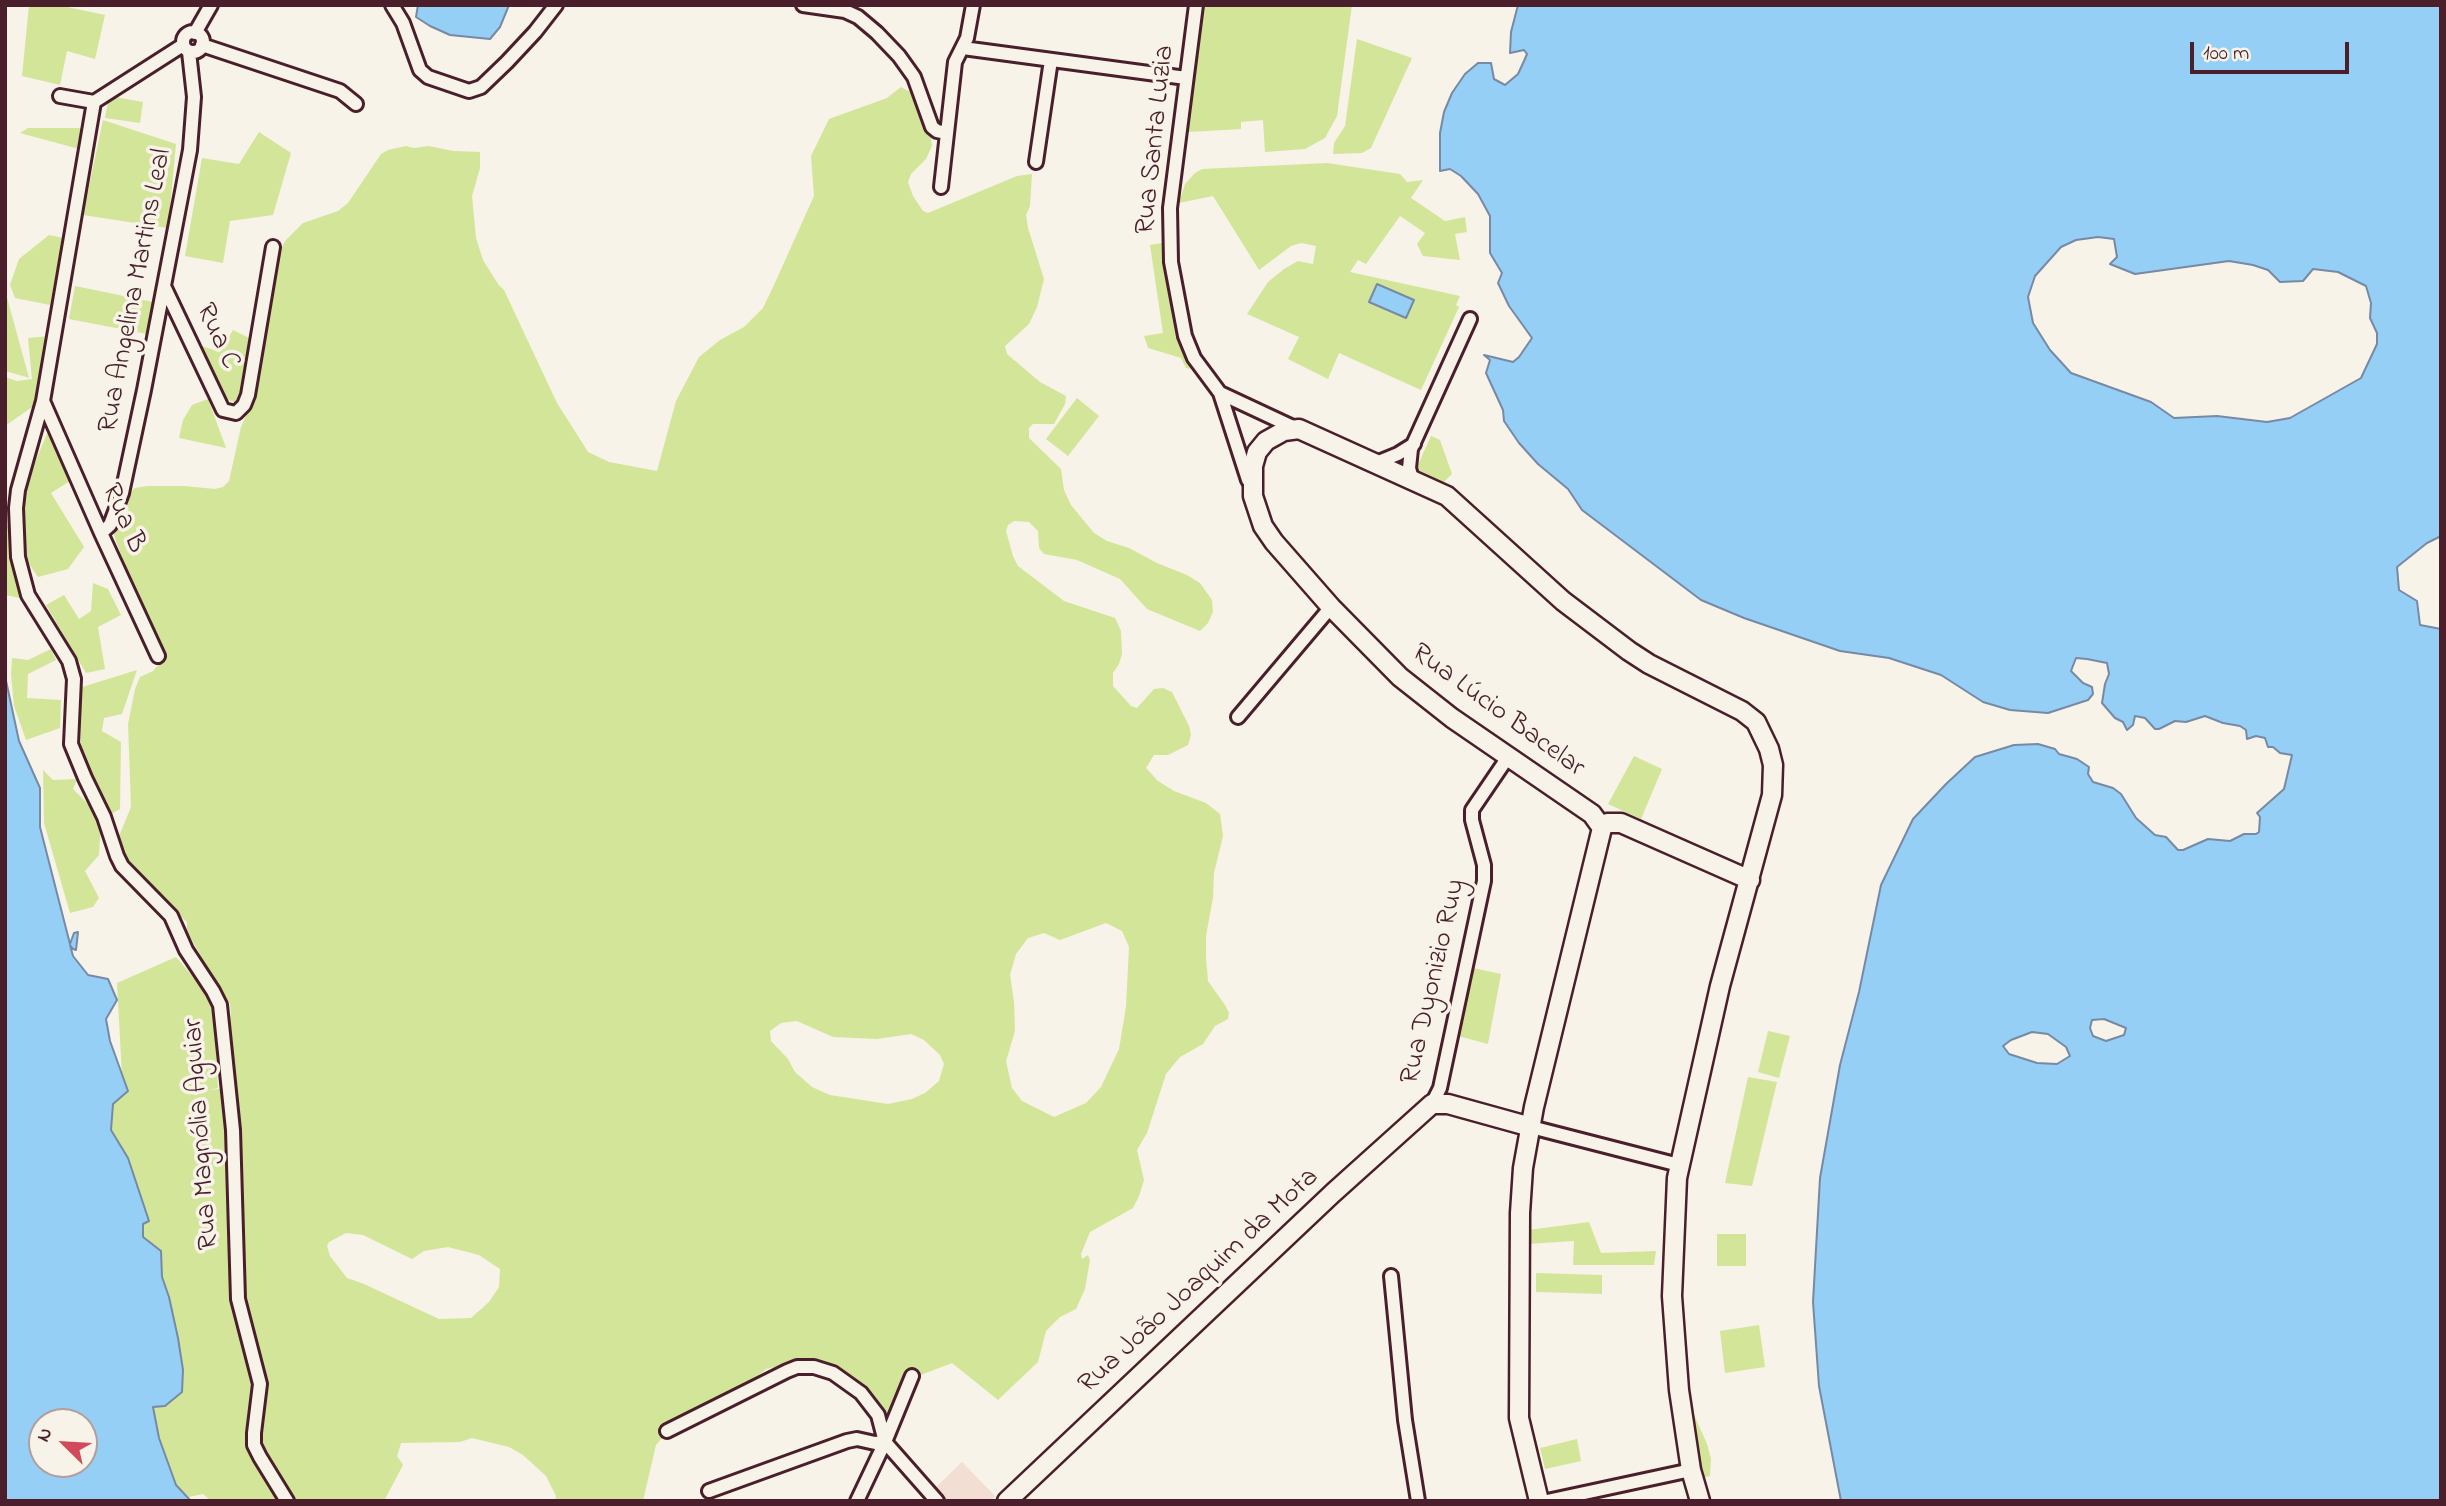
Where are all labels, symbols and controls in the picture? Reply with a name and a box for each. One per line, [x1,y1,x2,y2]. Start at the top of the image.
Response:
scale bar [2194,28,2353,72]
text: 100 m [2203,39,2249,69]
street label: Rua Santa Luzia [1130,44,1184,236]
street label: Rua Angelina Martins Leal [93,146,181,436]
street label: Rua C [186,299,246,375]
street label: Rua B [92,479,152,559]
street label: Rua Lúcio Bacelar [1404,638,1590,786]
street label: Rua Dyonizio Ruy [1395,876,1475,1088]
street label: Rua Magnólia Aguiar [178,1017,228,1251]
street label: Rua João Joaquim da Mota [1073,1162,1327,1402]
north arrow [28,1408,98,1478]
text: N [30,1424,60,1446]

